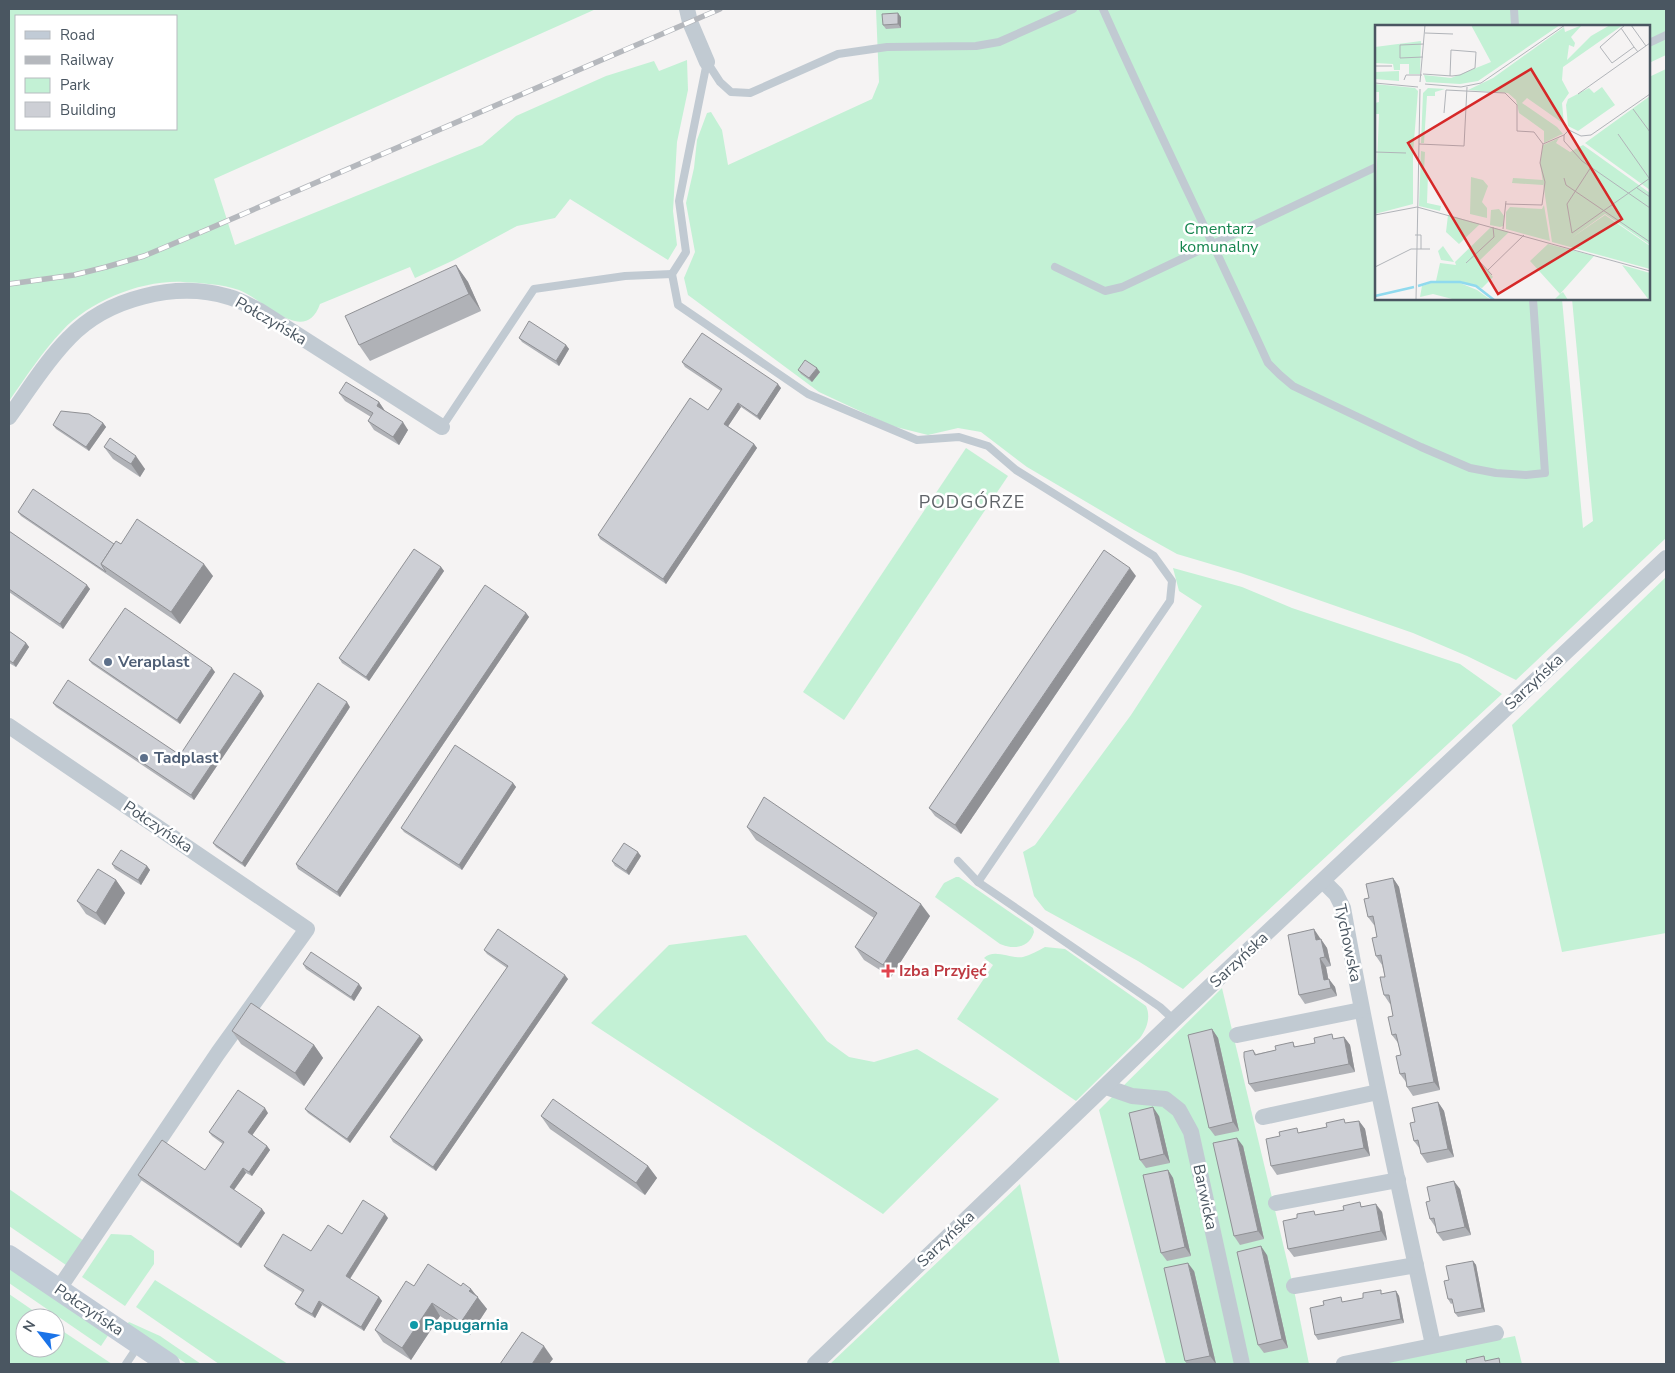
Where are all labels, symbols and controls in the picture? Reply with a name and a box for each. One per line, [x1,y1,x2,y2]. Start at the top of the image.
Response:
legend [15,15,178,130]
text: Road [60,25,95,45]
inset map [1375,25,1650,300]
text: Railway [60,50,114,70]
text: Park [60,75,90,95]
text: Building [60,100,116,120]
park label: Cmentarz komunalny [1180,218,1259,258]
street label: Połczyńska [231,292,311,350]
district label: PODGÓRZE [919,490,1025,514]
street label: Sarzyńska [1500,649,1568,715]
place label: Veraplast [117,651,190,673]
marker: Veraplast [102,656,114,668]
place label: Tadplast [154,747,219,769]
marker: Tadplast [138,752,150,764]
street label: Połczyńska [119,796,197,858]
street label: Tychowska [1329,902,1367,984]
street label: Sarzyńska [1205,927,1273,993]
place label: Izba Przyjęć [899,960,987,982]
marker: Izba Przyjęć [881,964,895,978]
street label: Barwicka [1187,1162,1223,1232]
street label: Sarzyńska [912,1206,980,1272]
street label: Połczyńska [50,1279,128,1341]
north arrow [15,1308,65,1358]
place label: Papugarnia [424,1314,509,1336]
text: N [18,1317,40,1336]
marker: Papugarnia [408,1319,420,1331]

